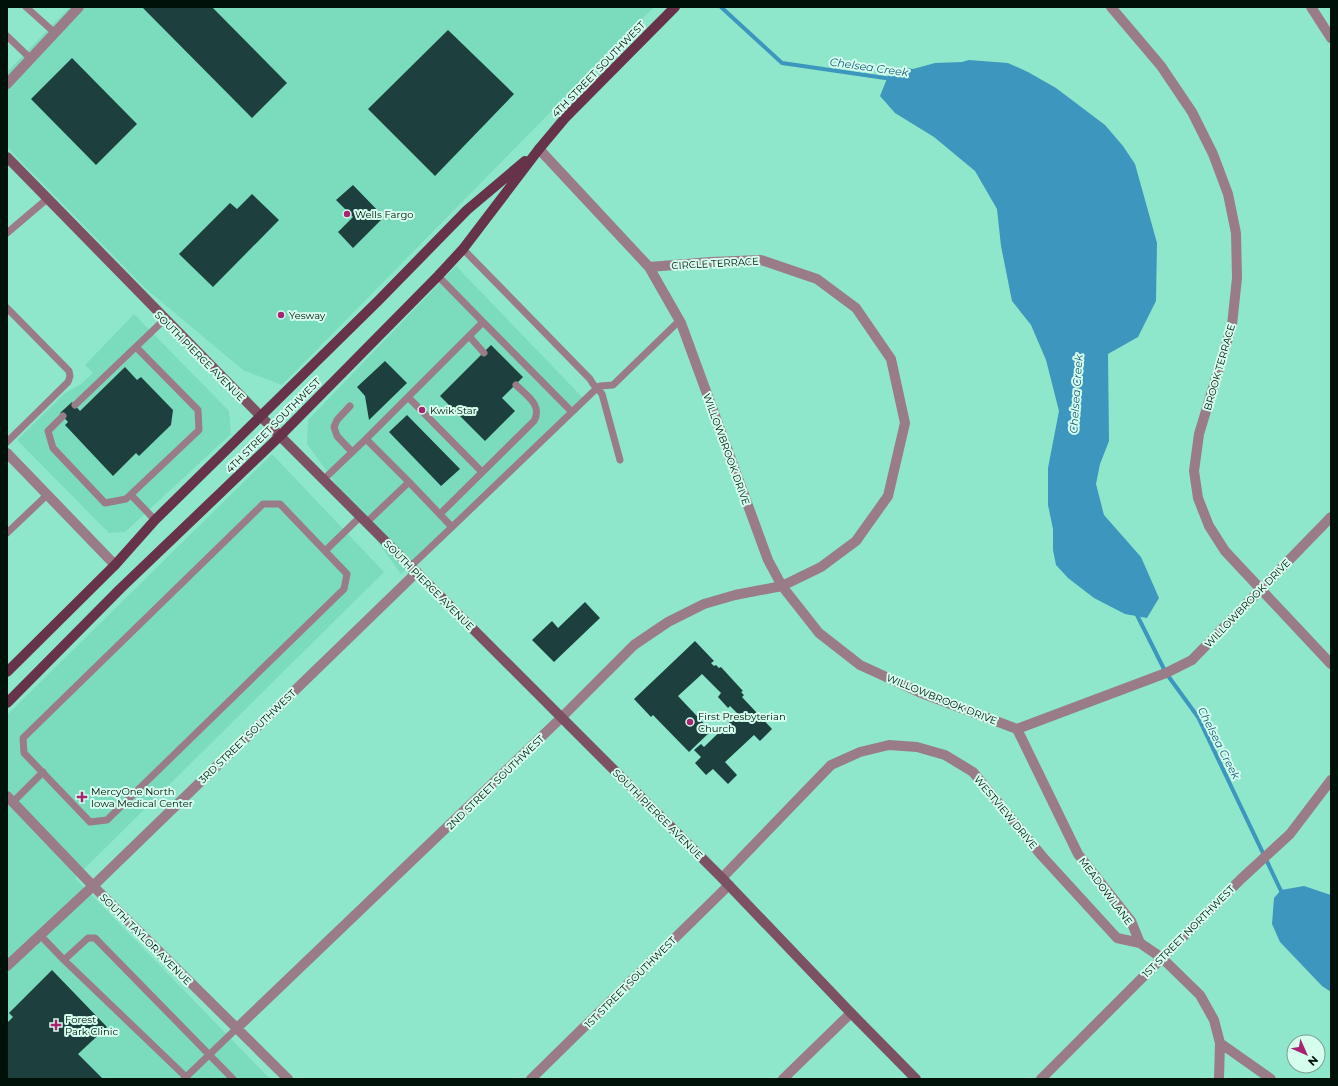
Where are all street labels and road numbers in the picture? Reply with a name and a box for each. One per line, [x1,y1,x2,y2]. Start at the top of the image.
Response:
street label: 4TH STREET SOUTHWEST [549,18,648,120]
street label: CIRCLE TERRACE [671,255,759,272]
street label: SOUTH PIERCE AVENUE [152,309,248,404]
street label: BROOK TERRACE [1201,322,1238,412]
street label: 4TH STREET SOUTHWEST [223,375,324,476]
street label: WILLOWBROOK DRIVE [700,392,753,507]
street label: SOUTH PIERCE AVENUE [381,538,477,633]
street label: WILLOWBROOK DRIVE [1202,556,1293,650]
street label: WILLOWBROOK DRIVE [885,671,999,728]
street label: 3RD STREET SOUTHWEST [196,686,299,786]
street label: 2ND STREET SOUTHWEST [444,732,547,833]
street label: SOUTH PIERCE AVENUE [610,767,706,862]
street label: WESTVIEW DRIVE [971,773,1040,852]
street label: MEADOW LANE [1076,855,1135,928]
street label: 1ST STREET NORTHWEST [1139,882,1238,980]
street label: SOUTH TAYLOR AVENUE [97,891,194,988]
street label: 1ST STREET SOUTHWEST [582,934,679,1031]

